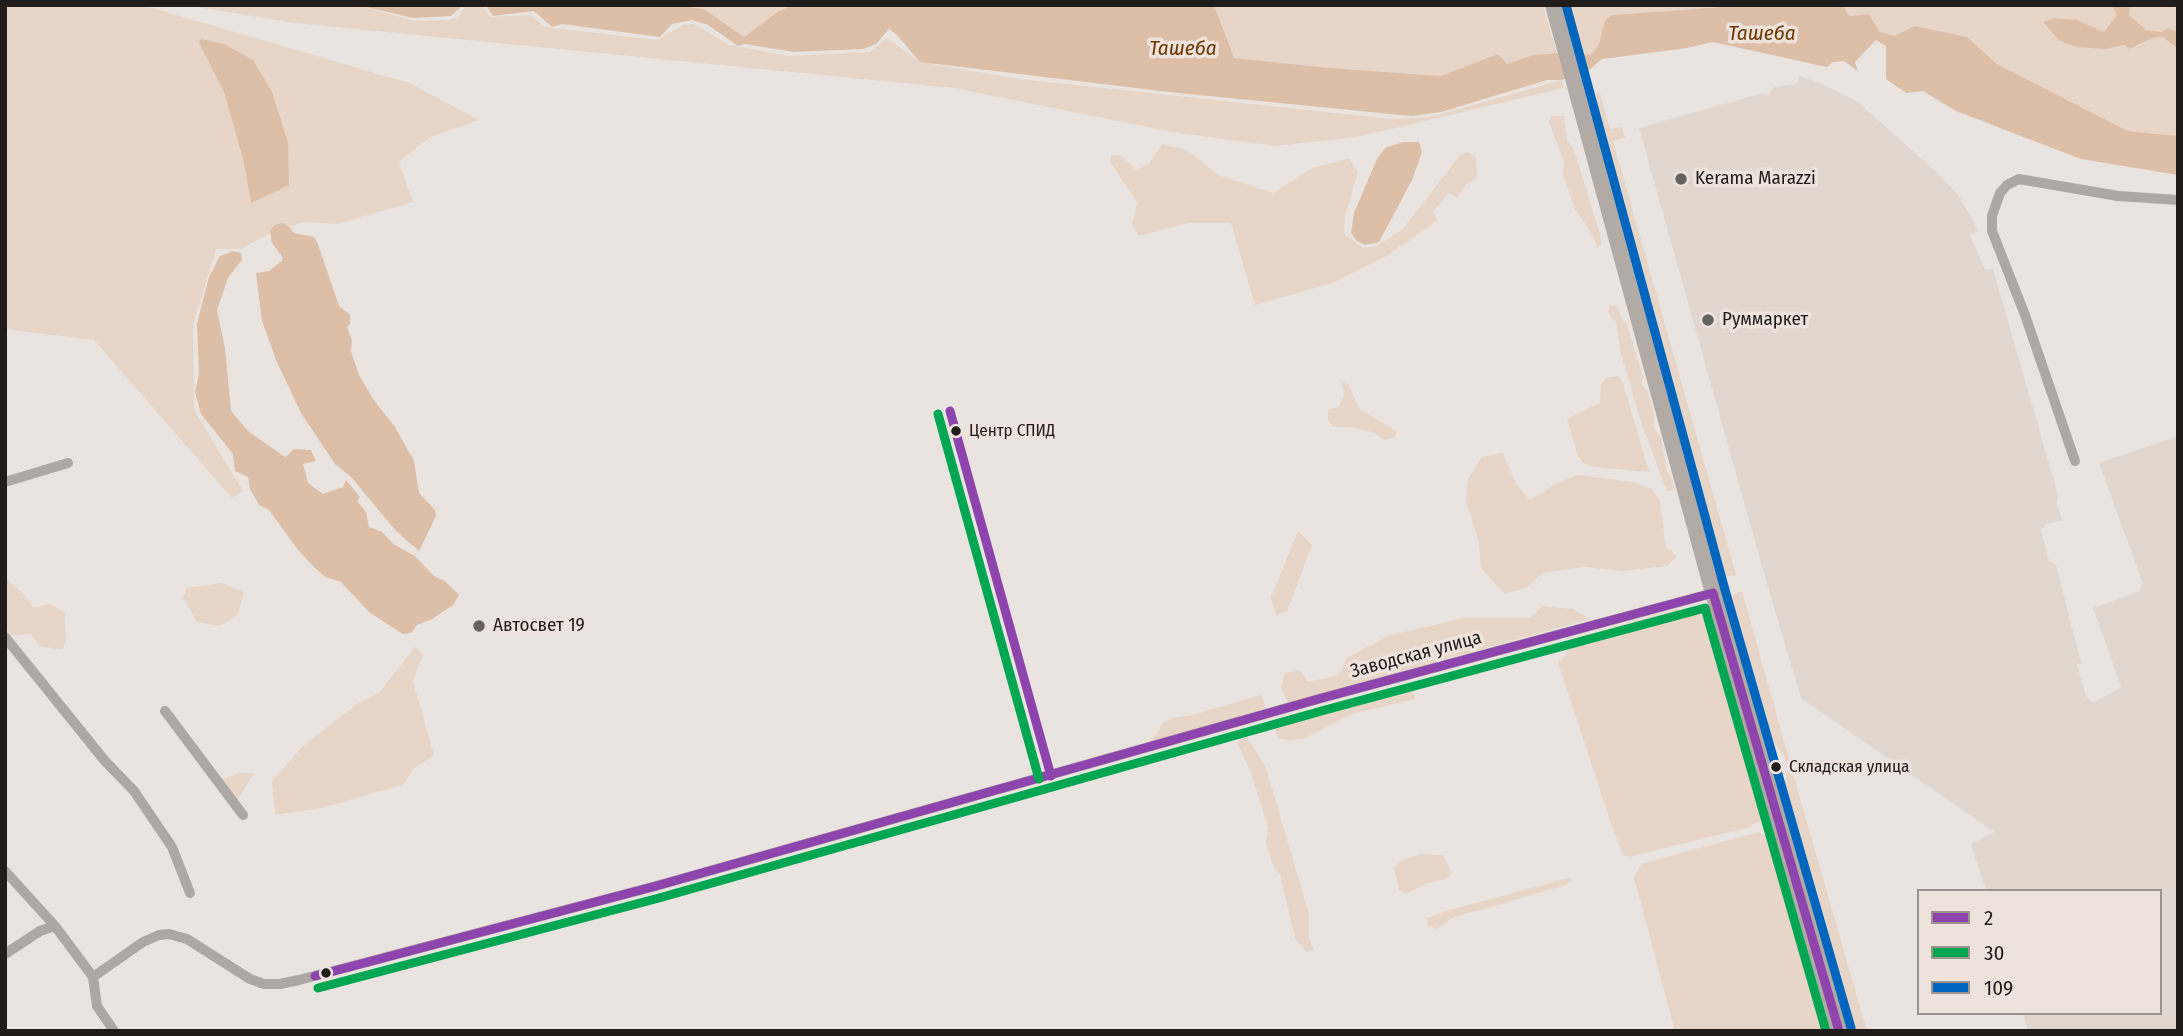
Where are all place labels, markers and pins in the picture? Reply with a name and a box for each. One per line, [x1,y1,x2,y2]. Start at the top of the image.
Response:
place label: Kerama Marazzi [1695,168,1816,190]
marker: Kerama Marazzi [1673,171,1689,187]
place label: Руммаркет [1722,309,1808,331]
marker: Руммаркет [1700,312,1716,328]
place label: Центр СПИД [969,421,1055,441]
marker: Центр СПИД [949,424,963,438]
place label: Автосвет 19 [493,615,585,637]
marker: Автосвет 19 [471,618,487,634]
place label: Складская улица [1789,757,1909,777]
marker: Складская улица [1769,760,1783,774]
unlabelled marker [319,966,333,980]

